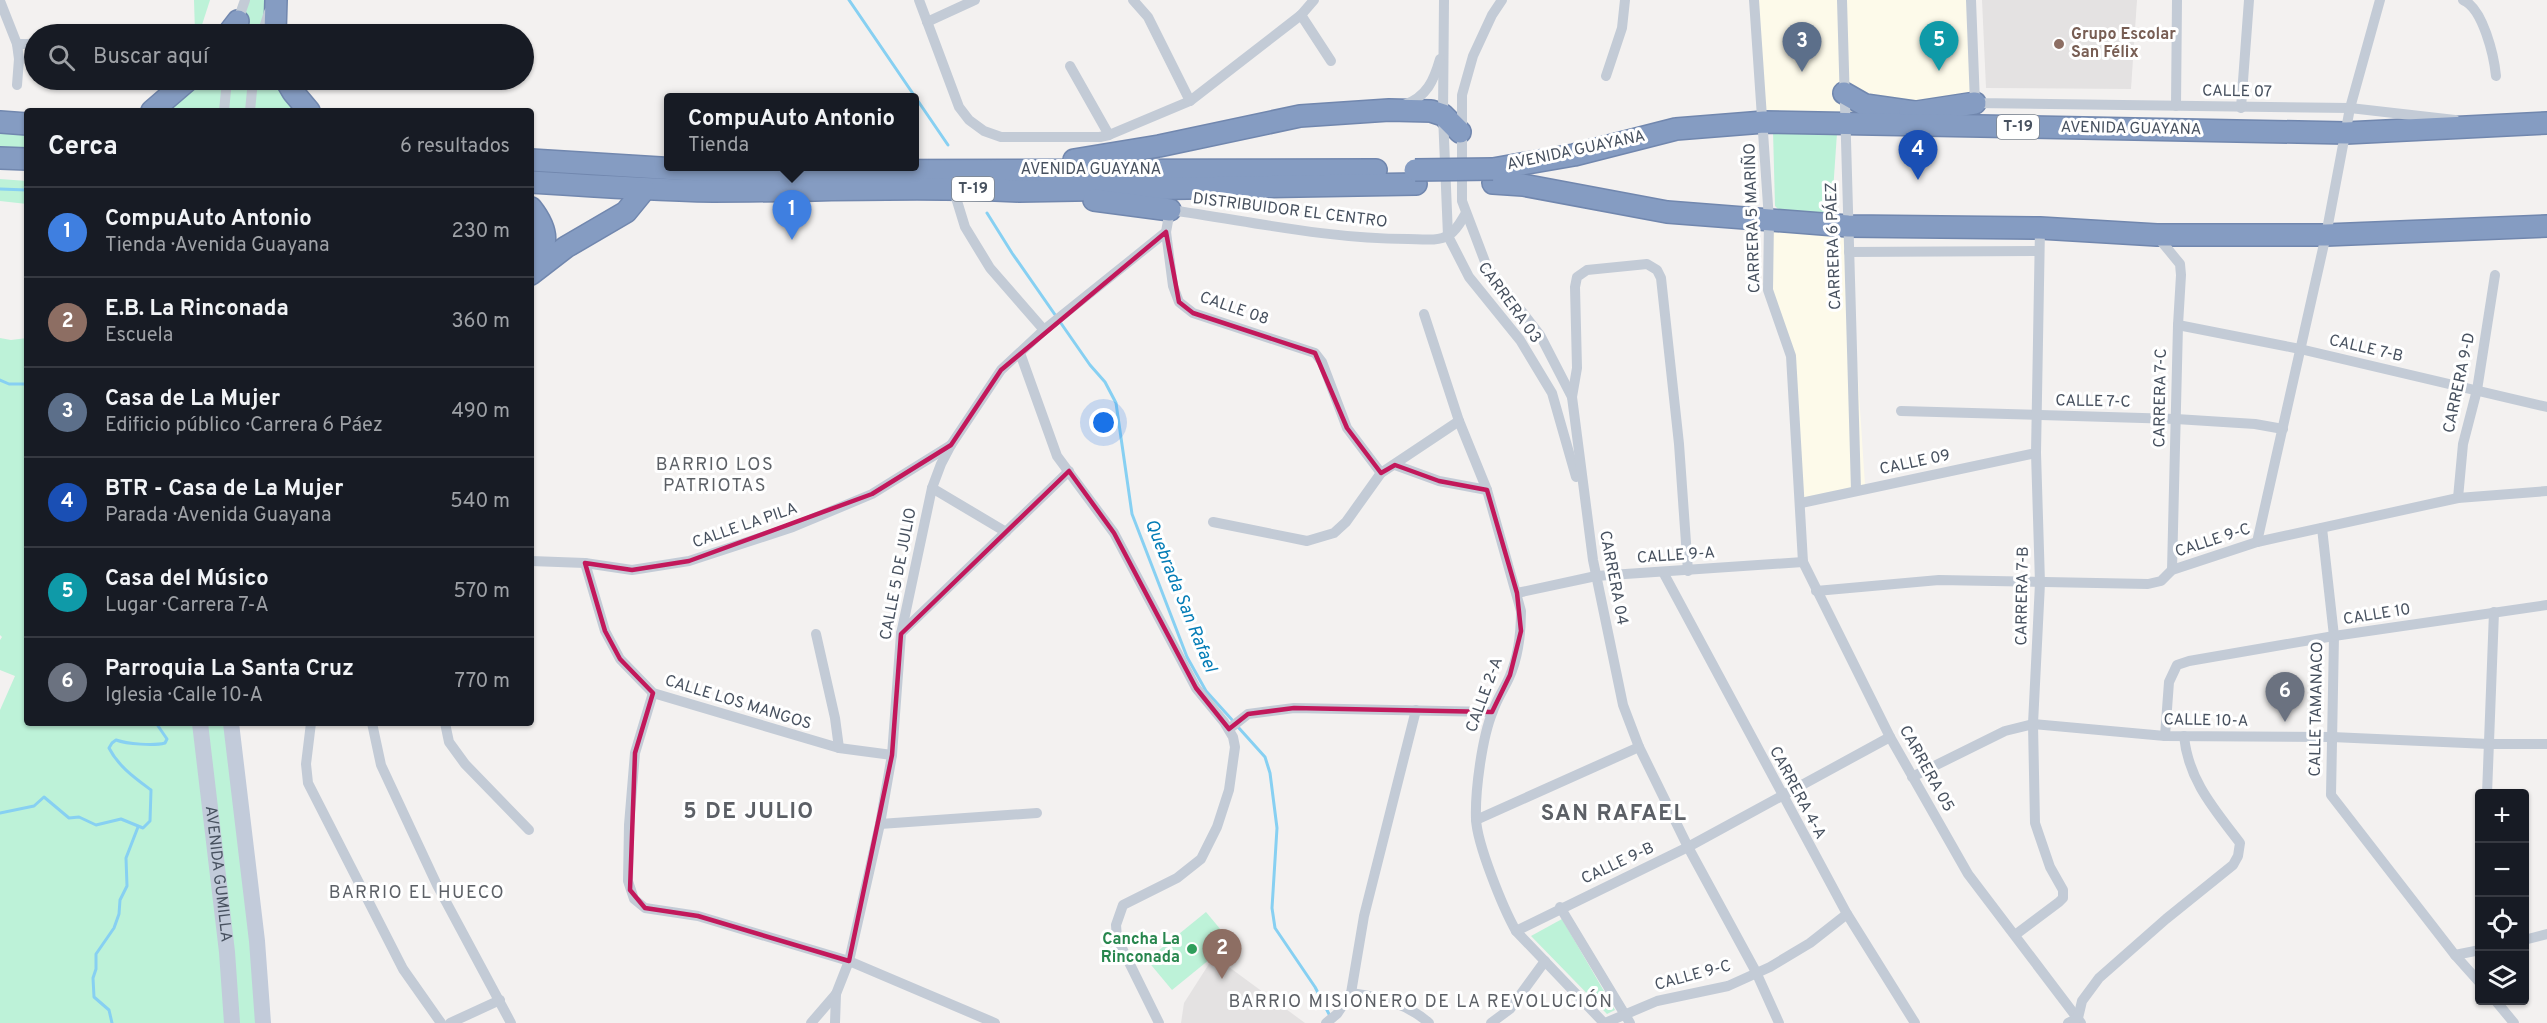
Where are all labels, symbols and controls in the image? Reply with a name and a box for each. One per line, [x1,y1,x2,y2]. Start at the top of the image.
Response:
pin: 3 [1782,22,1822,72]
pin: 5 [1920,22,1958,71]
search box [24,24,534,90]
place label: Grupo Escolar San Félix [2071,25,2176,63]
marker: Grupo Escolar San Félix [2052,37,2066,51]
icon: search [45,41,78,74]
text: Buscar aquí [93,44,209,71]
street label: CALLE 07 [2202,81,2272,103]
popup [664,93,919,171]
text: CompuAuto Antonio [688,106,895,133]
road number: T-19 [1997,115,2039,139]
street label: AVENIDA GUAYANA [2060,118,2202,140]
street label: AVENIDA GUAYANA [1505,127,1647,175]
pin: 4 [1898,130,1938,180]
text: Cerca [48,131,118,164]
text: Tienda [688,133,749,159]
text: 6 resultados [400,134,510,160]
street label: CARRERA 5 MARIÑO [1737,143,1766,294]
street label: AVENIDA GUAYANA [1021,160,1162,180]
road number: T-19 [952,177,994,201]
street label: CARRERA 6 PÁEZ [1820,182,1846,310]
street label: DISTRIBUIDOR EL CENTRO [1191,189,1389,233]
pin: 1 [772,190,812,240]
text: CompuAuto Antonio [105,206,312,233]
text: 1 [64,219,72,245]
text: 230 m [451,219,510,245]
text: Tienda · Avenida Guayana [105,233,330,259]
street label: CARRERA 03 [1473,259,1545,347]
street label: CALLE 08 [1197,288,1271,330]
text: E.B. La Rinconada [105,296,289,323]
text: 2 [61,309,74,335]
text: 360 m [452,309,510,335]
text: Escuela [105,323,173,349]
street label: CALLE 7-B [2327,331,2405,367]
street label: CARRERA 9-D [2440,331,2480,435]
street label: CARRERA 7-C [2150,348,2172,448]
text: Casa de La Mujer [105,386,280,413]
street label: CALLE 7-C [2055,391,2131,413]
text: 3 [62,399,74,425]
text: 490 m [452,399,510,425]
your location [1089,408,1118,437]
text: Edificio público · Carrera 6 Páez [105,413,383,439]
street label: CALLE 09 [1878,446,1952,480]
district label: BARRIO LOS PATRIOTAS [656,454,774,498]
text: BTR - Casa de La Mujer [105,476,343,503]
text: 4 [61,489,74,515]
text: 540 m [450,489,510,515]
street label: CALLE LA PILA [690,499,800,553]
text: Parada · Avenida Guayana [105,503,332,529]
street label: CALLE 5 DE JULIO [876,506,922,642]
water label: Quebrada San Rafael [1139,516,1222,677]
street label: CALLE 9-C [2173,519,2253,563]
street label: CARRERA 04 [1594,529,1632,627]
street label: CALLE 9-A [1636,543,1716,569]
street label: CARRERA 7-B [2012,546,2034,646]
text: Casa del Músico [105,566,269,593]
text: 5 [61,579,74,605]
text: 570 m [453,579,510,605]
text: Lugar · Carrera 7-A [105,593,269,619]
street label: CALLE 10 [2342,600,2412,630]
street label: CALLE TAMANACO [2306,641,2328,777]
street label: CALLE 2-A [1462,655,1508,735]
text: Parroquia La Santa Cruz [105,656,354,683]
text: 6 [61,669,74,695]
text: 770 m [455,669,510,695]
street label: CALLE LOS MANGOS [662,671,814,735]
pin: 6 [2266,672,2304,722]
text: Iglesia · Calle 10-A [105,683,263,709]
street label: CALLE 10-A [2163,710,2249,732]
street label: CARRERA 05 [1894,722,1958,816]
street label: CARRERA 4-A [1764,743,1830,843]
map controls [2475,789,2529,1005]
button: + [2475,789,2529,843]
district label: 5 DE JULIO [683,799,815,826]
district label: SAN RAFAEL [1541,801,1687,828]
street label: AVENIDA GUMILLA [200,805,236,943]
street label: CALLE 9-B [1578,838,1658,890]
button: − [2475,843,2529,897]
district label: BARRIO EL HUECO [329,882,505,905]
button: locate [2475,897,2529,951]
place label: Cancha La Rinconada [1101,930,1180,968]
pin: 2 [1202,930,1242,979]
marker: Cancha La Rinconada [1185,942,1199,956]
button: layers [2475,951,2529,1005]
street label: CALLE 9-C [1653,956,1733,996]
district label: BARRIO MISIONERO DE LA REVOLUCIÓN [1229,989,1613,1014]

